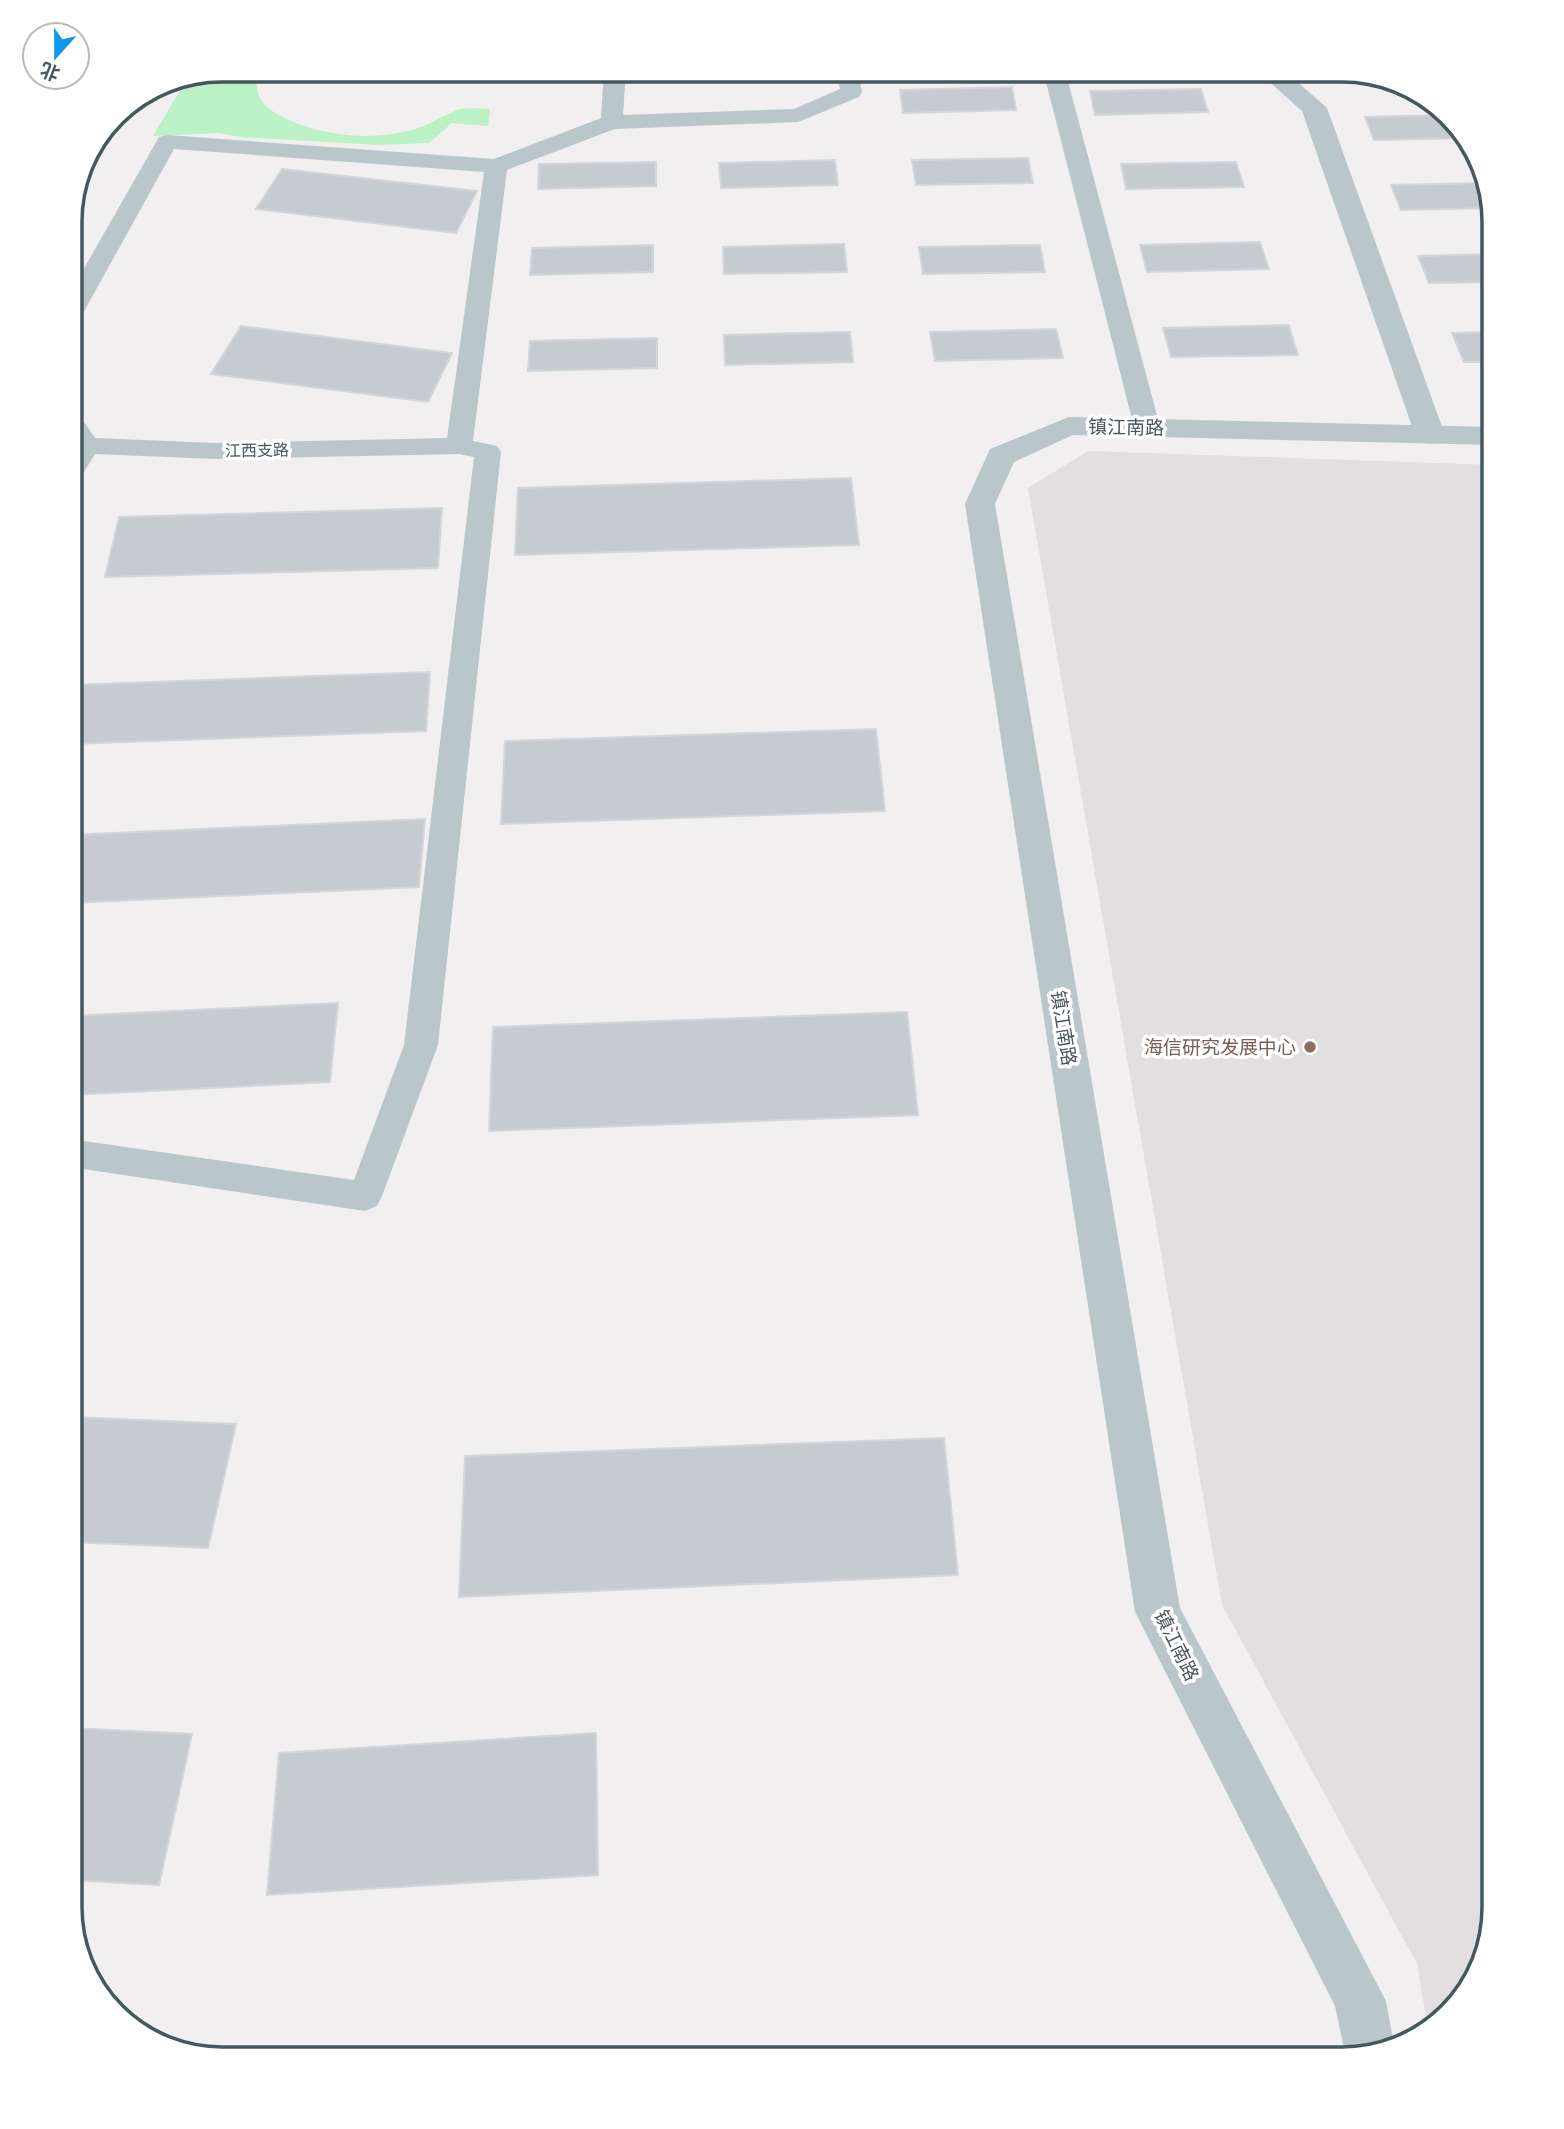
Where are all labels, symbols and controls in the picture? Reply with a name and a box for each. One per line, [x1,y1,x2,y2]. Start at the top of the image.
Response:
north arrow [21,21,91,91]
text: 北 [36,56,63,87]
street label: 镇江南路 [1088,413,1164,441]
street label: 江西支路 [225,438,289,462]
street label: 镇江南路 [1045,988,1083,1068]
place label: 海信研究发展中心 [1144,1034,1296,1060]
marker: 海信研究发展中心 [1302,1039,1318,1055]
street label: 镇江南路 [1149,1605,1205,1685]

